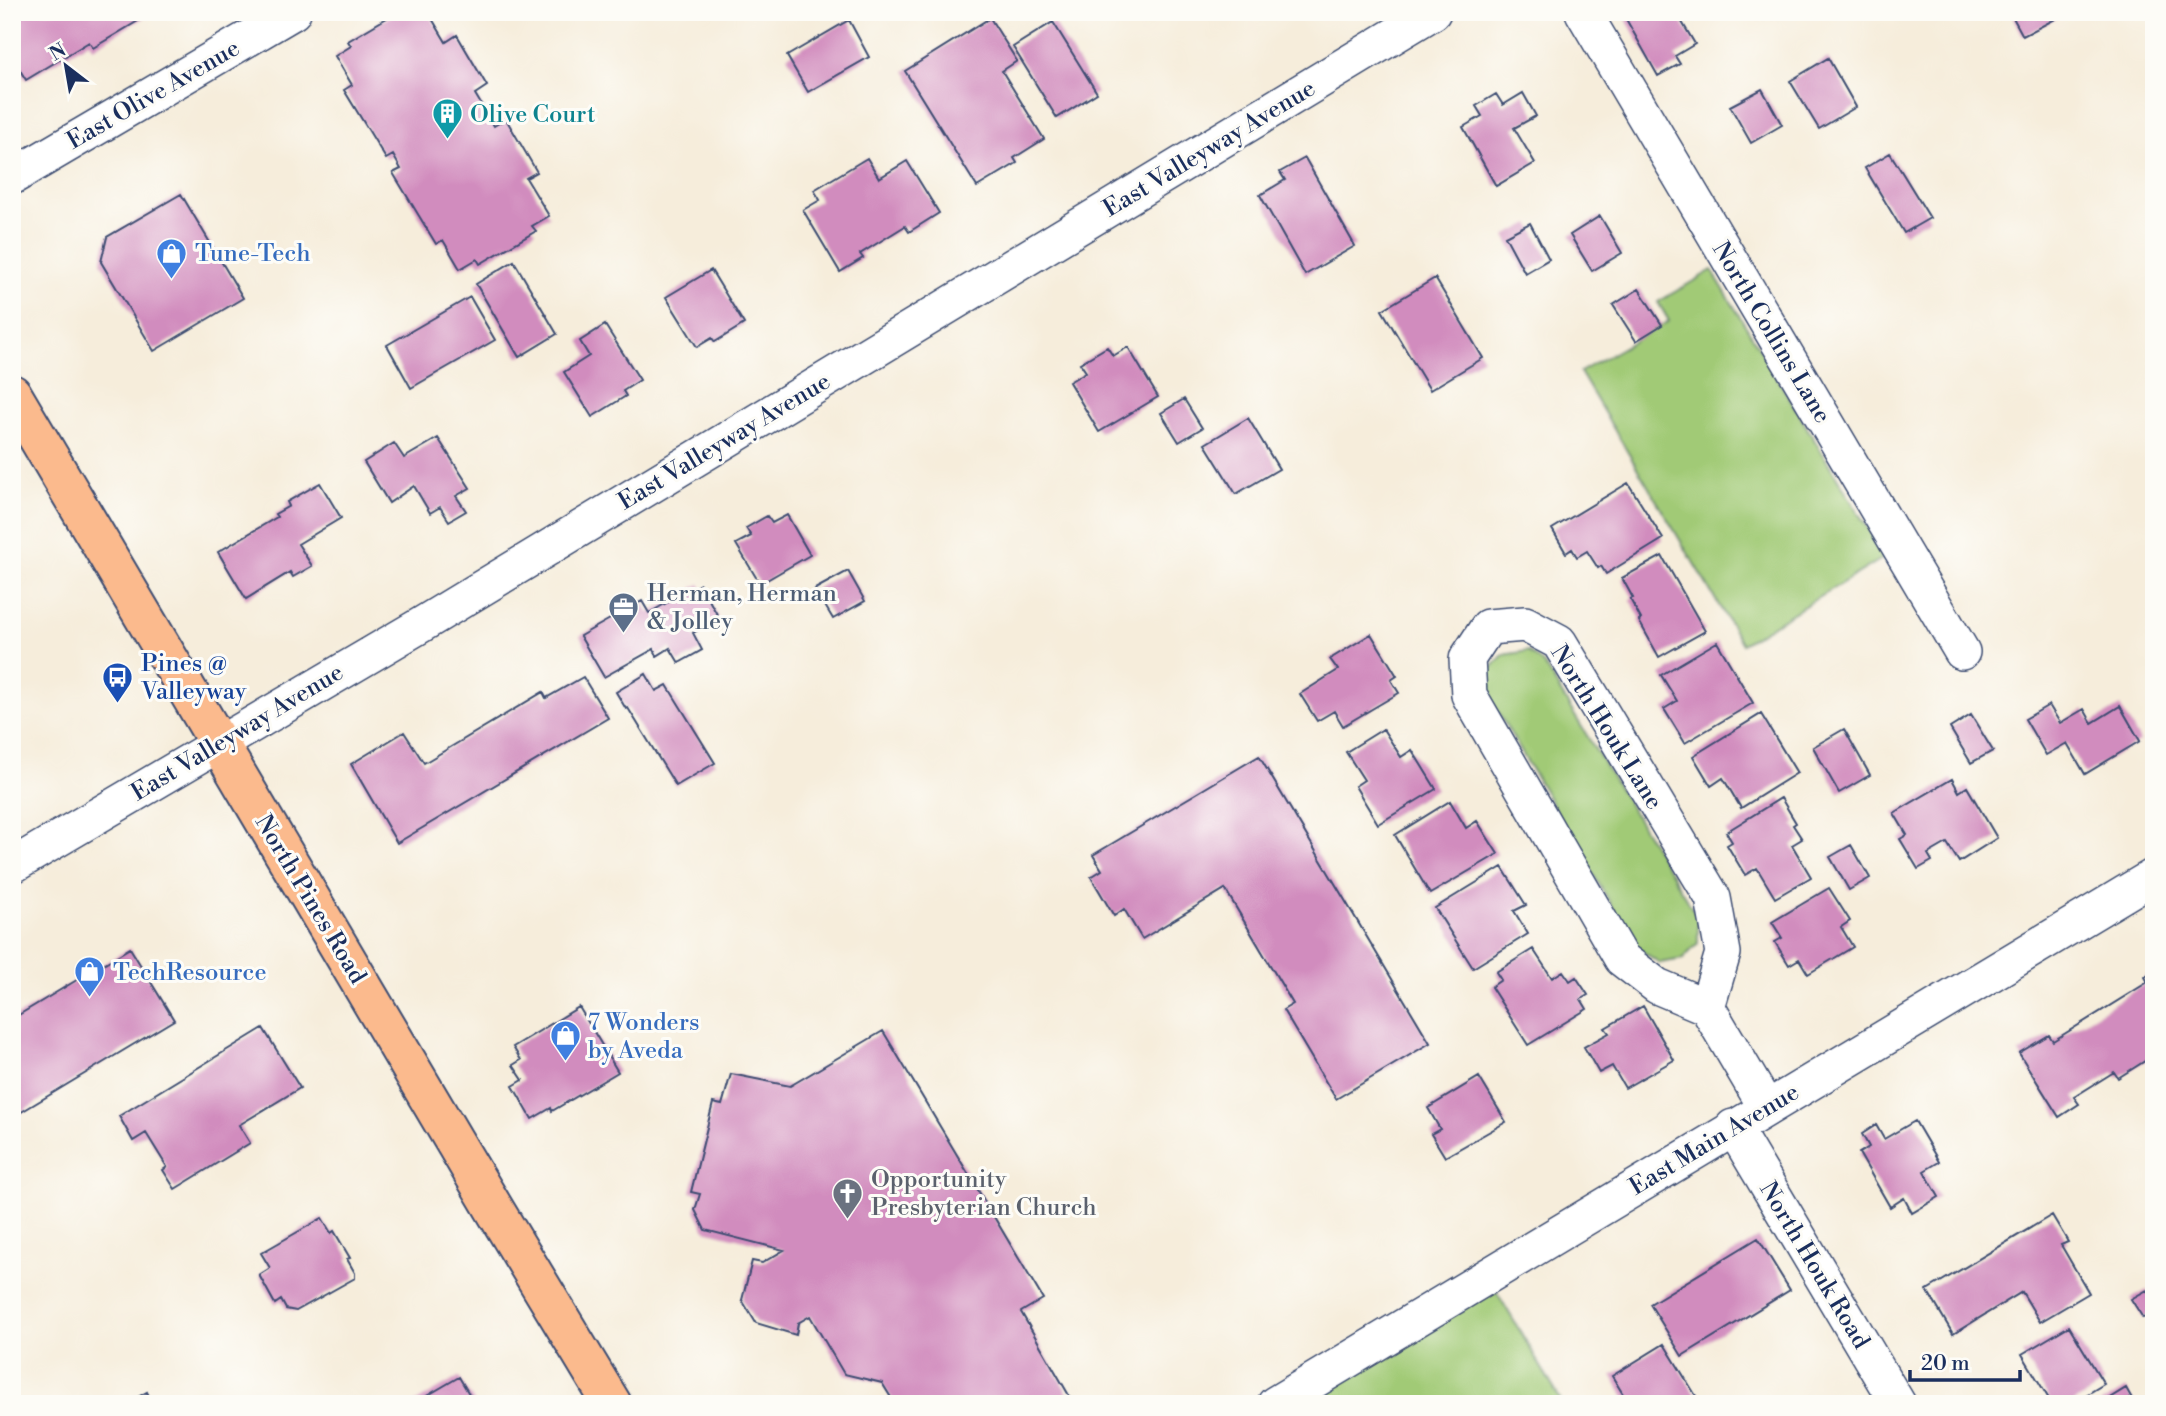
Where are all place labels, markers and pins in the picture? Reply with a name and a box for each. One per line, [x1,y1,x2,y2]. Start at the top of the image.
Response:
building icon: Olive Court [430,97,464,141]
place label: Olive Court [470,100,596,130]
shop icon: Tune-Tech [155,236,189,280]
place label: Tune-Tech [195,239,311,269]
place label: Herman, Herman & Jolley [647,579,837,637]
office icon: Herman, Herman & Jolley [607,590,641,634]
place label: Pines @ Valleyway [140,649,247,707]
bus stop icon: Pines @ Valleyway [101,660,135,704]
shop icon: TechResource [73,955,107,999]
place label: TechResource [113,958,267,988]
place label: 7 Wonders by Aveda [588,1008,700,1066]
shop icon: 7 Wonders by Aveda [548,1019,582,1063]
place label: Opportunity Presbyterian Church [871,1165,1097,1223]
church icon: Opportunity Presbyterian Church [831,1176,865,1220]

